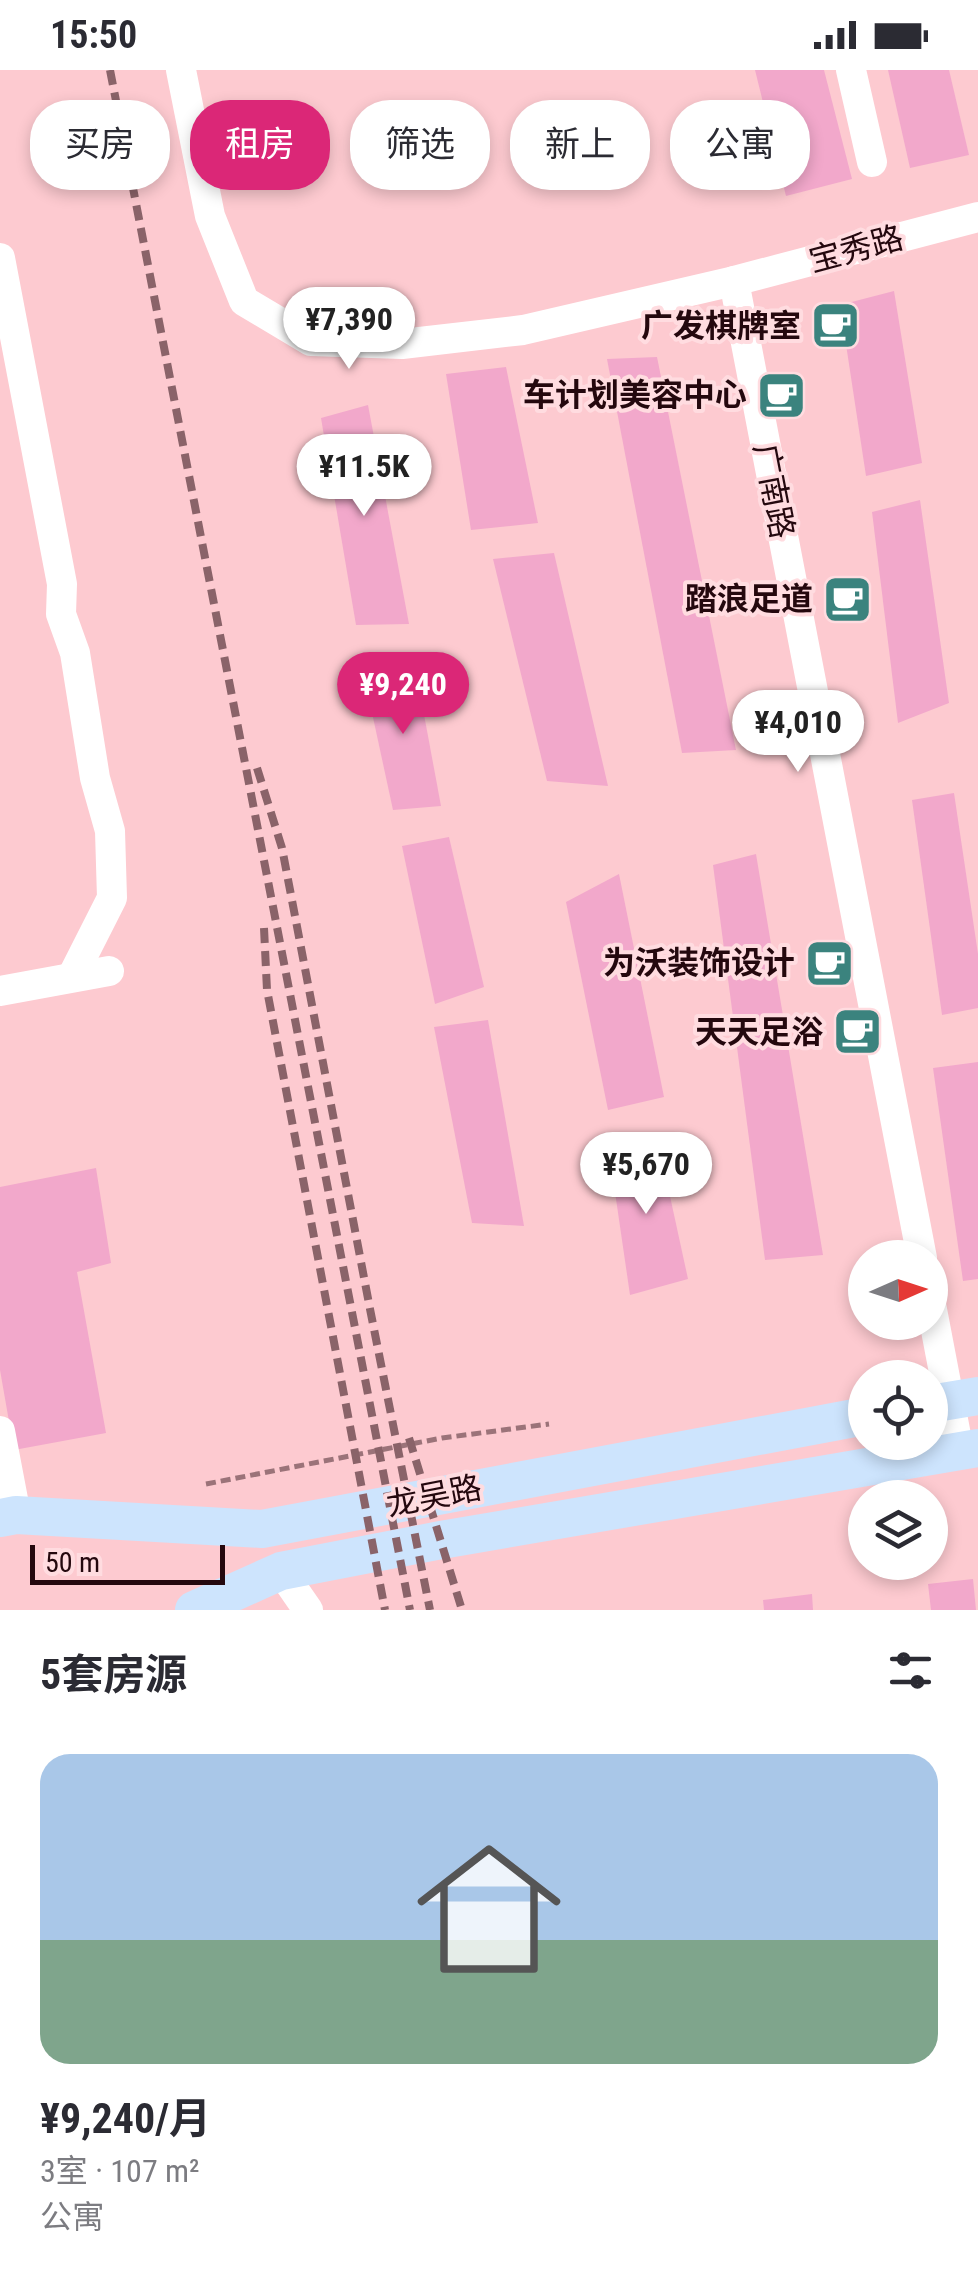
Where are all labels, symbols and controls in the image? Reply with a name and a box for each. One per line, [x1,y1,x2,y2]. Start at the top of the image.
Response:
text: 15:50 [50,13,137,57]
chip: 买房 [30,100,170,190]
chip: 租房 [190,100,330,190]
chip: 筛选 [350,100,490,190]
chip: 新上 [510,100,650,190]
chip: 公寓 [670,100,810,190]
street label: 宝秀路 [805,218,907,280]
pin: ¥7,390 [268,287,430,372]
text: ¥7,390 [305,300,393,338]
cafe icon: 广发棋牌室 [810,300,862,352]
place label: 广发棋牌室 [641,307,801,345]
cafe icon: 车计划美容中心 [756,369,808,421]
place label: 车计划美容中心 [523,376,747,414]
pin: ¥11.5K [283,434,445,519]
street label: 广南路 [746,440,802,542]
text: ¥11.5K [319,447,409,485]
cafe icon: 踏浪足道 [822,573,874,625]
place label: 踏浪足道 [685,580,813,618]
pin: ¥9,240 [322,652,484,737]
text: ¥9,240 [359,665,447,703]
pin: ¥4,010 [717,690,879,775]
text: ¥4,010 [754,703,842,741]
cafe icon: 为沃装饰设计 [804,937,856,989]
place label: 为沃装饰设计 [603,944,795,982]
cafe icon: 天天足浴 [832,1006,884,1058]
place label: 天天足浴 [695,1013,823,1051]
pin: ¥5,670 [565,1132,727,1217]
text: ¥5,670 [602,1145,690,1183]
north arrow [848,1240,948,1340]
map controls [848,1240,948,1580]
button: locate [848,1360,948,1460]
street label: 龙吴路 [383,1468,485,1524]
button: layers [848,1480,948,1580]
scale bar [30,1540,225,1584]
text: 50 m [45,1546,100,1579]
icon: filters [883,1643,938,1698]
text: 5套房源 [40,1650,187,1699]
icon: home [399,1819,579,1999]
text: ¥9,240/月 [40,2094,211,2143]
text: 3室 · 107 m² [40,2152,200,2190]
text: 公寓 [40,2198,104,2236]

